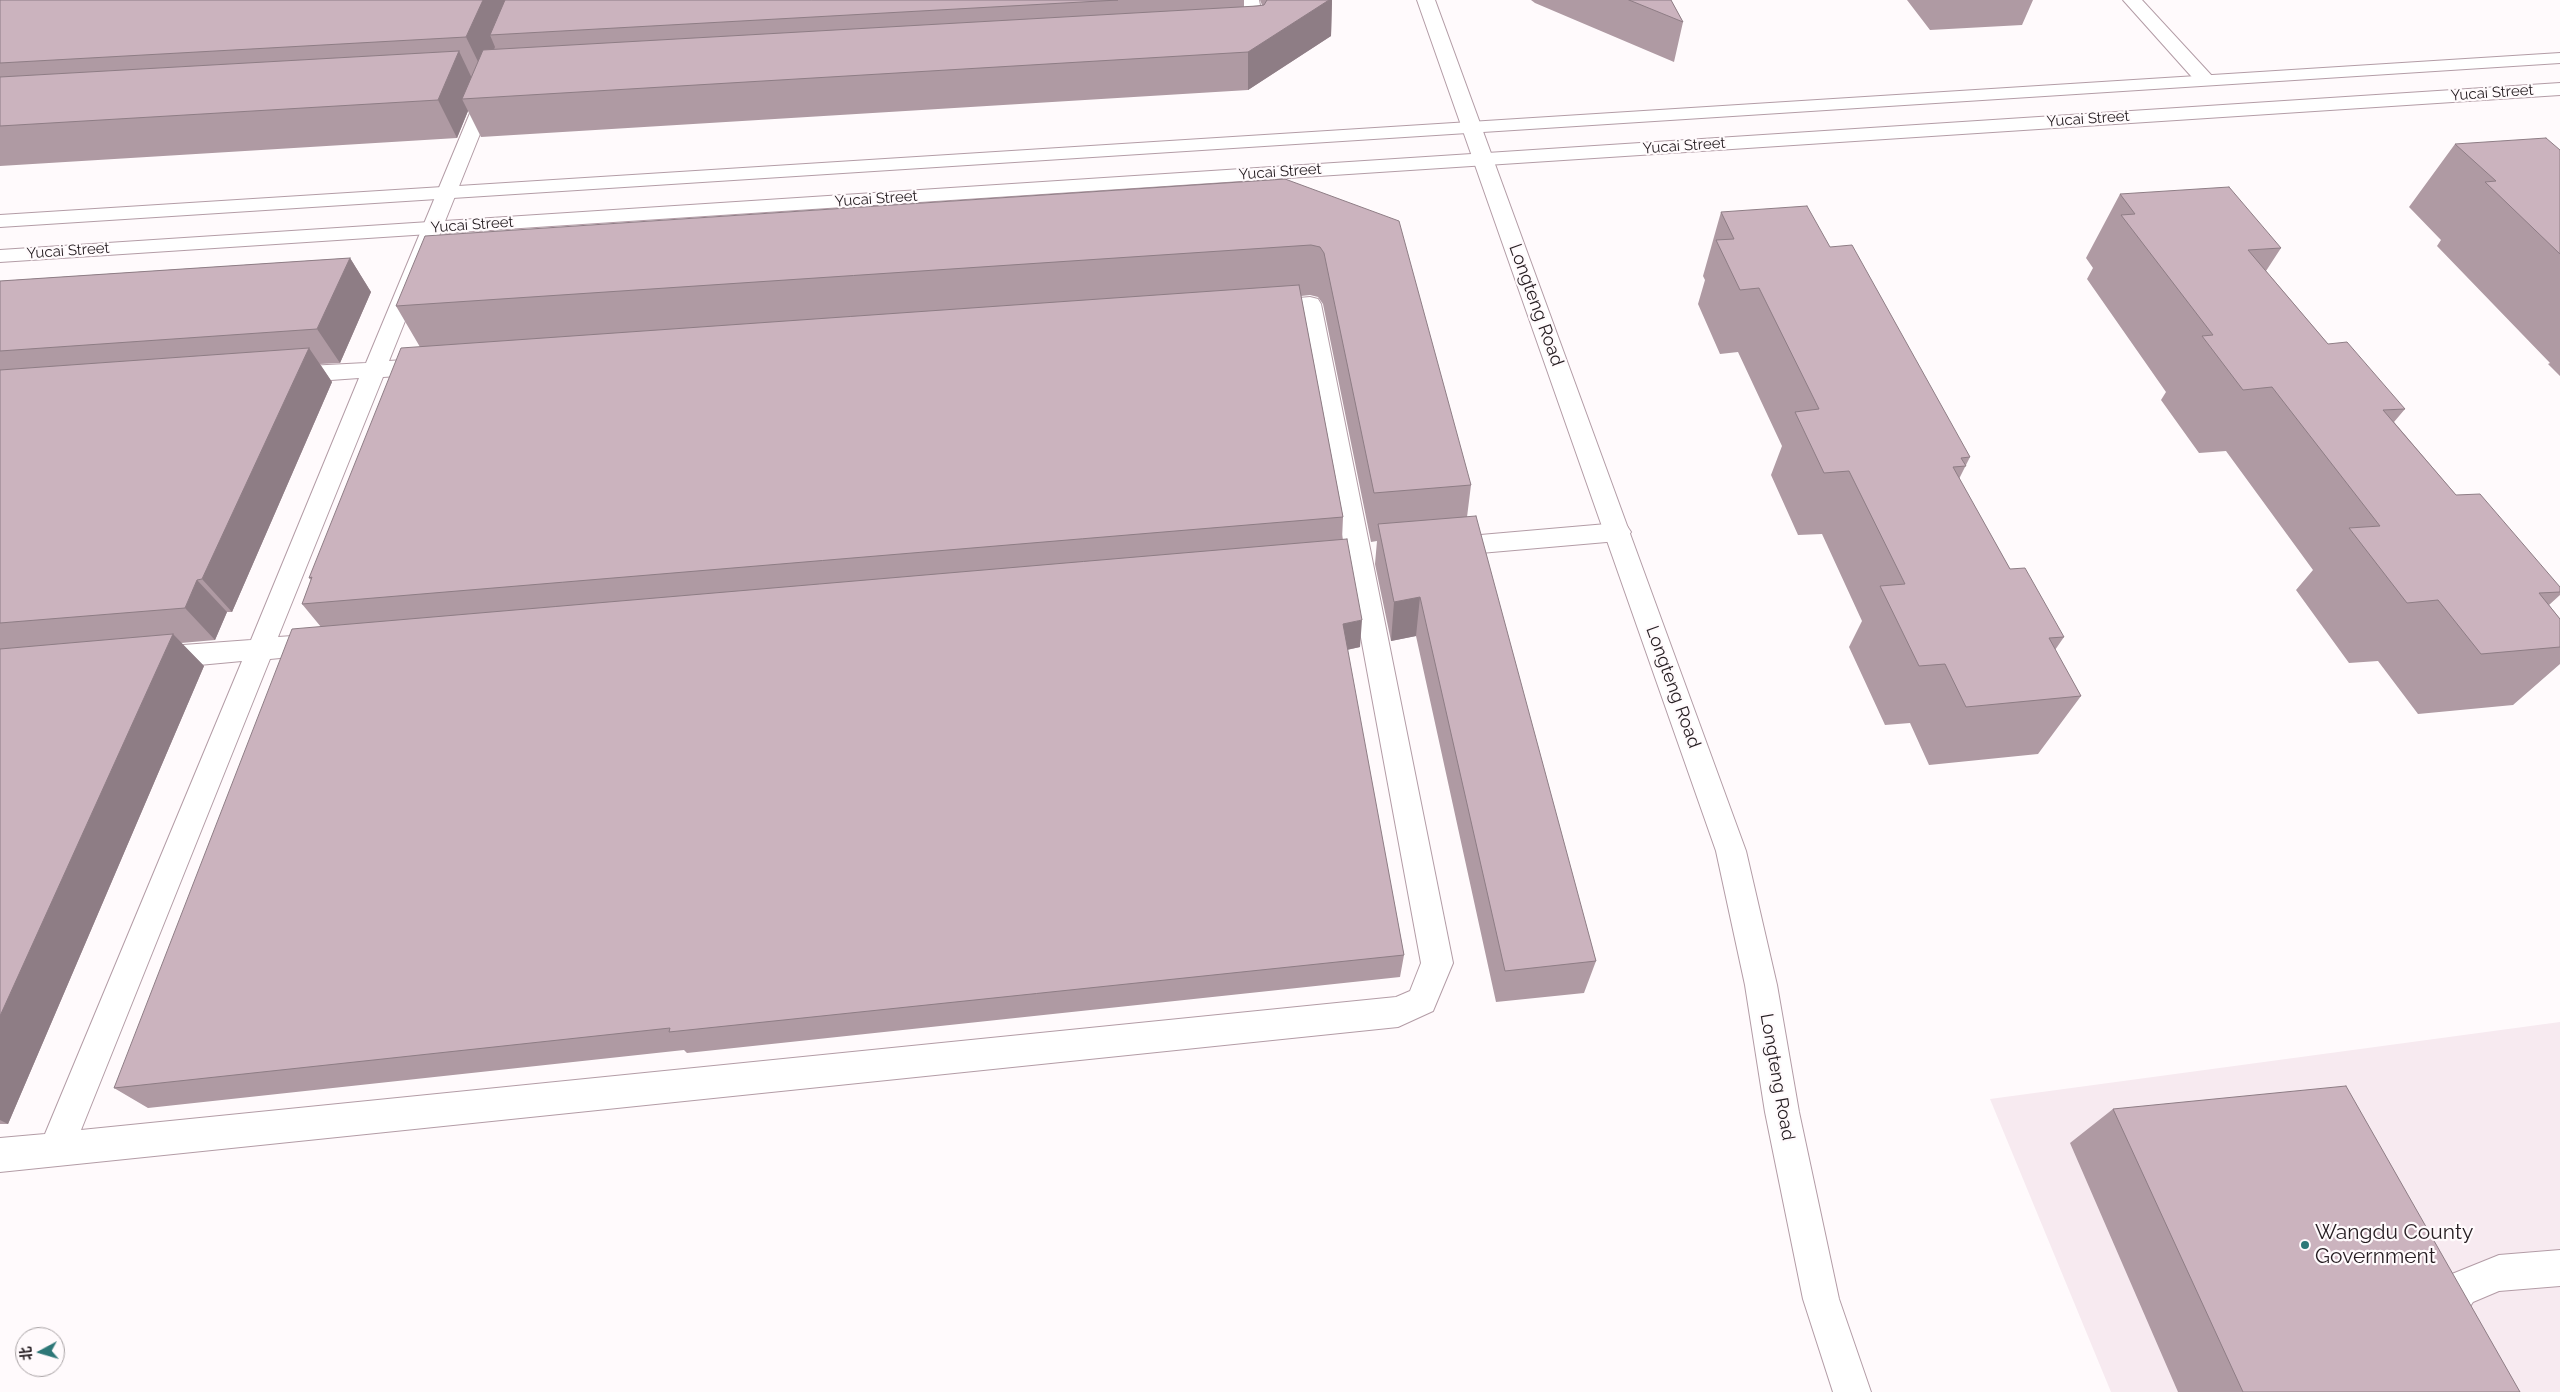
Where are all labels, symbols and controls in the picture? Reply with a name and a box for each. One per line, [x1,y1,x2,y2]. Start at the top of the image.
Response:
street label: Yucai Street [2450,81,2534,105]
street label: Yucai Street [2046,107,2130,131]
street label: Yucai Street [1642,134,1726,158]
street label: Yucai Street [1238,160,1322,184]
street label: Yucai Street [834,187,918,211]
street label: Yucai Street [430,213,514,237]
street label: Yucai Street [26,239,110,263]
street label: Longteng Road [1504,241,1568,369]
street label: Longteng Road [1641,623,1705,751]
street label: Longteng Road [1755,1012,1799,1142]
place label: Wangdu County Government [2315,1220,2473,1270]
marker: Wangdu County Government [2299,1239,2311,1251]
north arrow [15,1327,65,1377]
text: 北 [17,1346,35,1361]

